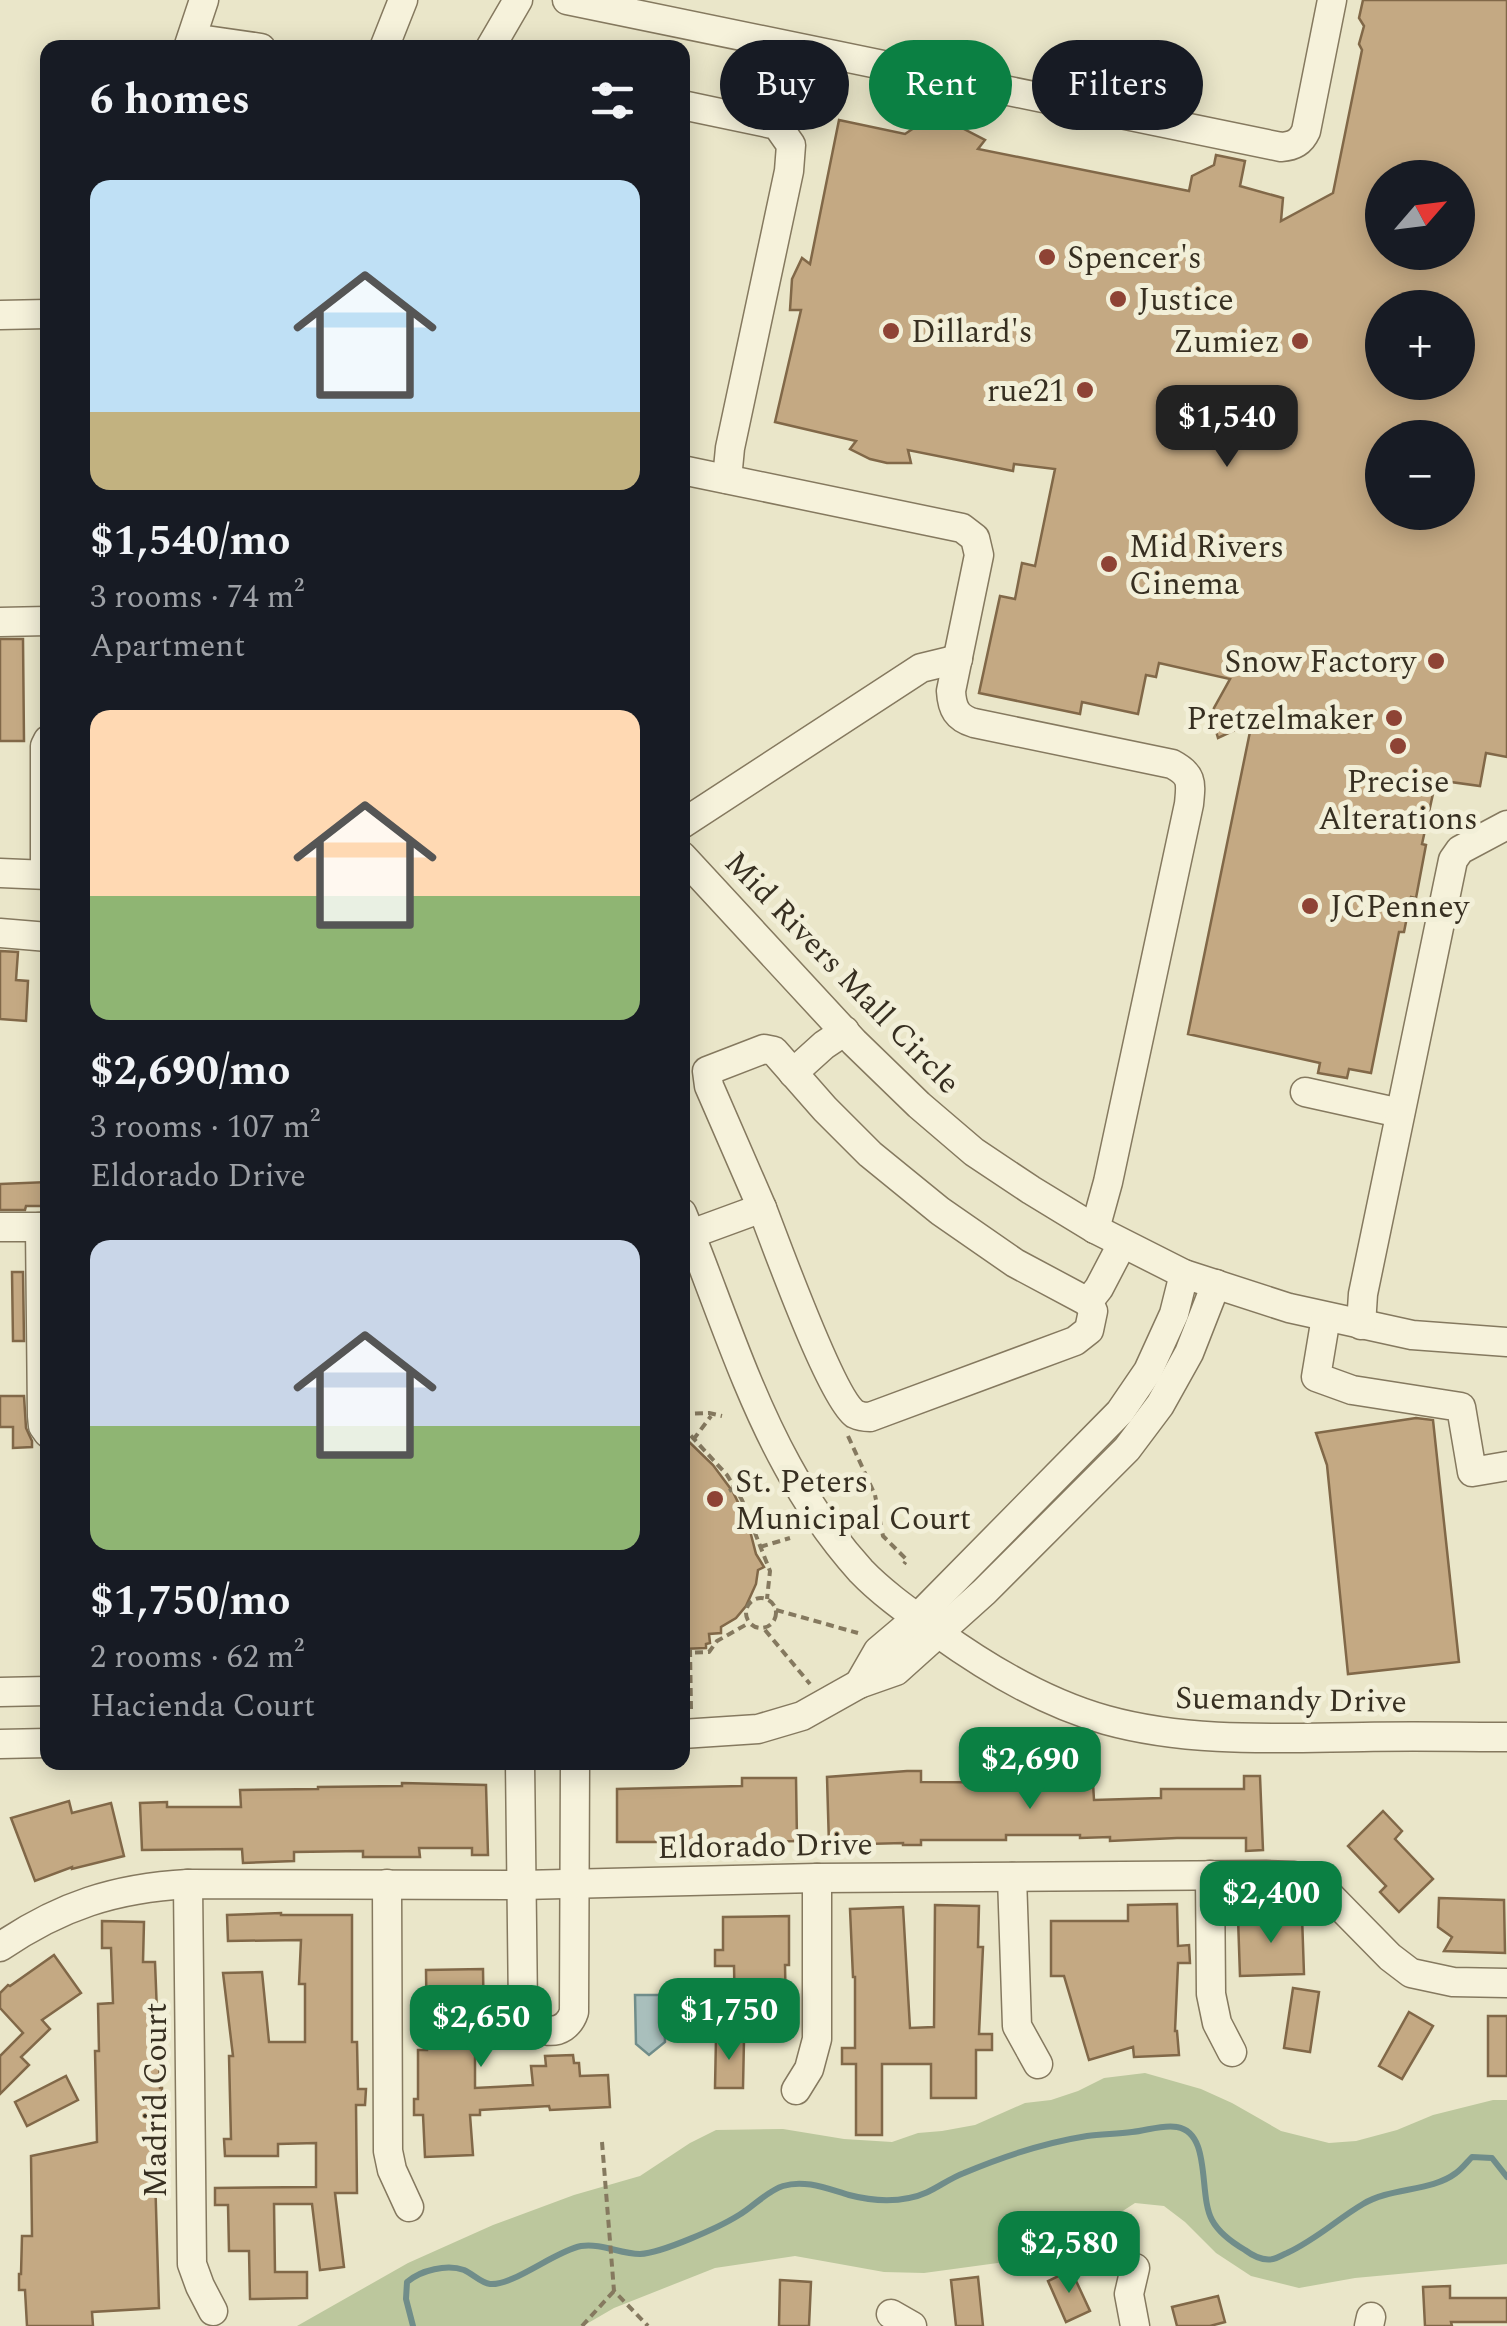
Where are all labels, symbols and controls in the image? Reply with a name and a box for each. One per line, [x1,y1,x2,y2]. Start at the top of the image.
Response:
chip: Buy [720,40,849,130]
chip: Rent [869,40,1012,130]
chip: Filters [1032,40,1203,130]
text: 6 homes [90,69,250,132]
icon: filters [585,73,640,128]
north arrow [1365,160,1475,270]
map controls [1365,160,1475,530]
place label: Spencer's [1067,234,1202,283]
icon: home [275,245,455,425]
marker: Spencer's [1036,246,1058,268]
place label: Justice [1138,276,1234,325]
marker: Justice [1107,288,1129,310]
button: + [1365,290,1475,400]
place label: Dillard's [911,308,1033,357]
place label: Zumiez [1173,318,1280,367]
marker: Dillard's [880,320,902,342]
marker: Zumiez [1289,330,1311,352]
place label: rue21 [987,367,1065,416]
marker: rue21 [1074,379,1096,401]
pin: $1,540 [1146,385,1308,470]
text: $1,540 [1178,393,1276,442]
button: − [1365,420,1475,530]
text: $1,540/mo [90,510,290,573]
place label: Mid Rivers Cinema [1129,523,1284,609]
marker: Mid Rivers Cinema [1098,553,1120,575]
text: 3 rooms · 74 m² [90,573,304,622]
text: Apartment [90,622,245,671]
place label: Snow Factory [1224,638,1418,687]
marker: Snow Factory [1425,650,1447,672]
place label: Pretzelmaker [1186,695,1374,744]
marker: Pretzelmaker [1383,707,1405,729]
marker: Precise Alterations [1387,735,1409,757]
place label: Precise Alterations [1318,758,1478,844]
icon: home [275,775,455,955]
street label: Mid Rivers Mall Circle [712,840,971,1106]
place label: JCPenney [1330,883,1471,932]
marker: JCPenney [1299,895,1321,917]
text: $2,690/mo [90,1040,290,1103]
text: 3 rooms · 107 m² [90,1103,320,1152]
text: Eldorado Drive [90,1152,306,1201]
icon: home [275,1305,455,1485]
place label: St. Peters Municipal Court [735,1458,971,1544]
marker: St. Peters Municipal Court [704,1488,726,1510]
text: $1,750/mo [90,1570,290,1633]
text: 2 rooms · 62 m² [90,1633,304,1682]
street label: Suemandy Drive [1175,1674,1407,1727]
text: Hacienda Court [90,1682,315,1731]
pin: $2,690 [949,1727,1111,1812]
text: $2,690 [981,1735,1079,1784]
street label: Eldorado Drive [657,1820,873,1873]
pin: $2,400 [1190,1861,1352,1946]
text: $2,400 [1222,1869,1320,1918]
pin: $1,750 [648,1978,810,2063]
pin: $2,650 [400,1985,562,2070]
text: $1,750 [680,1986,778,2035]
text: $2,650 [432,1993,530,2042]
street label: Madrid Court [132,2002,181,2198]
pin: $2,580 [988,2211,1150,2296]
text: $2,580 [1020,2219,1118,2268]

